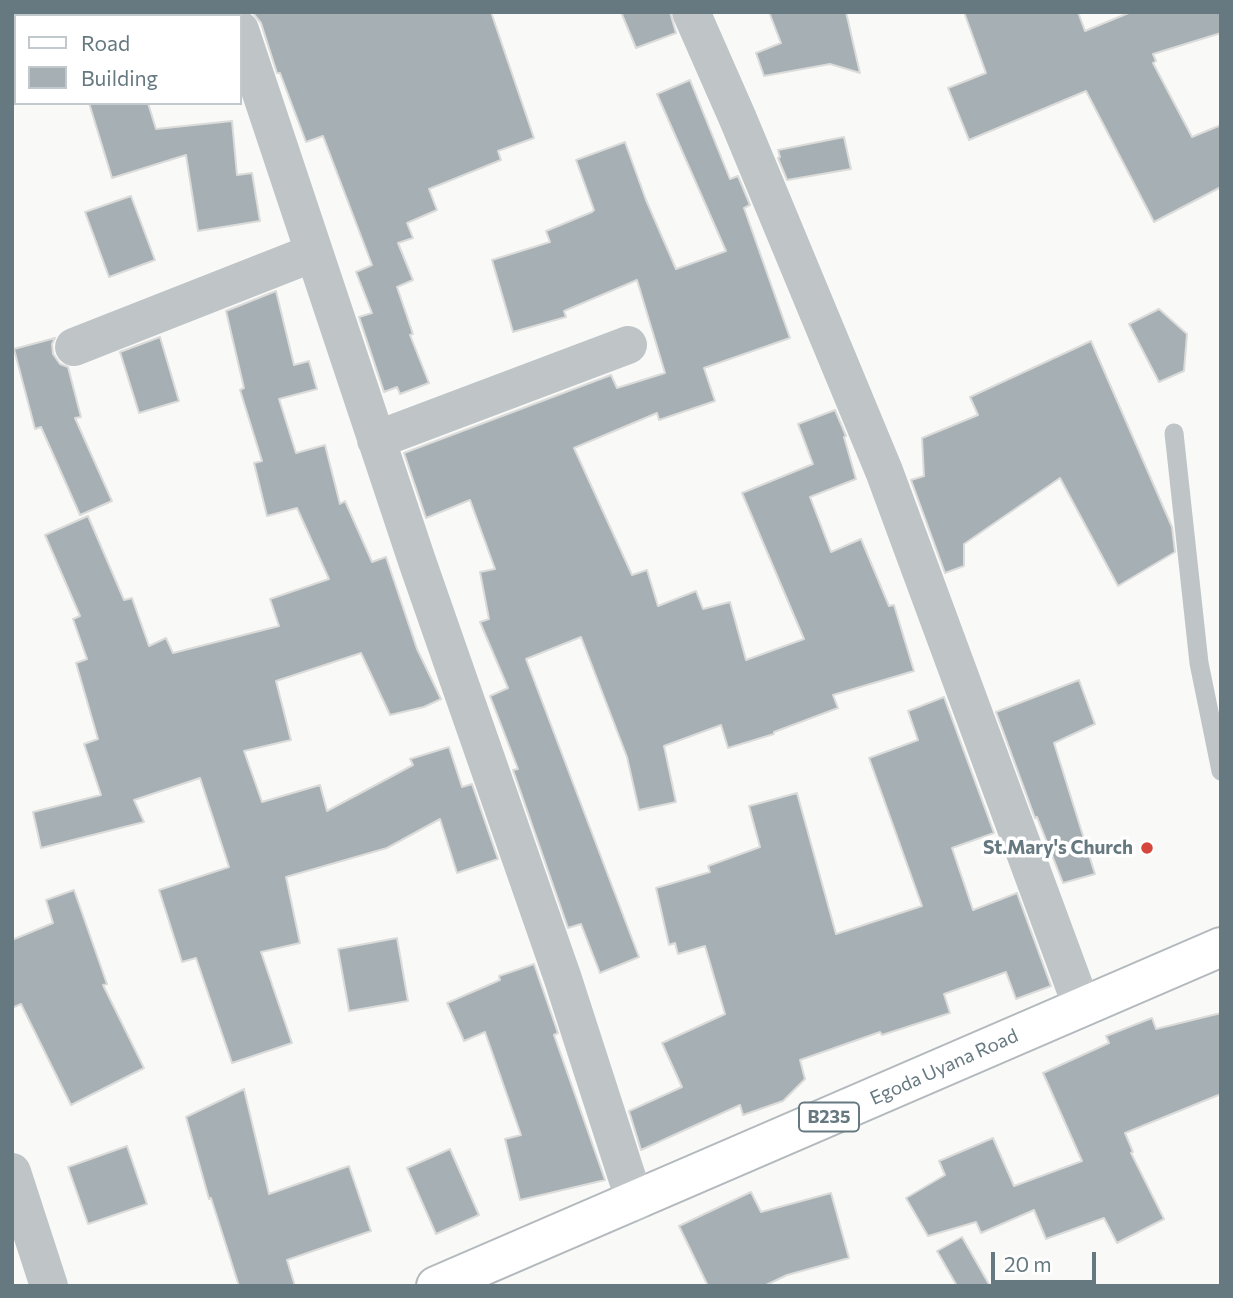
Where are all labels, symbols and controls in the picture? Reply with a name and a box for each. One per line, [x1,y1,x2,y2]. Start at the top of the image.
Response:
legend [14,14,242,105]
text: Road [81,30,130,55]
text: Building [81,65,158,90]
place label: St.Mary's Church [983,837,1133,859]
marker: St.Mary's Church [1139,840,1155,856]
street label: Egoda Uyana Road [866,1024,1022,1110]
road number: B235 [799,1102,859,1132]
scale bar [995,1238,1100,1282]
text: 20 m [1004,1251,1052,1276]

